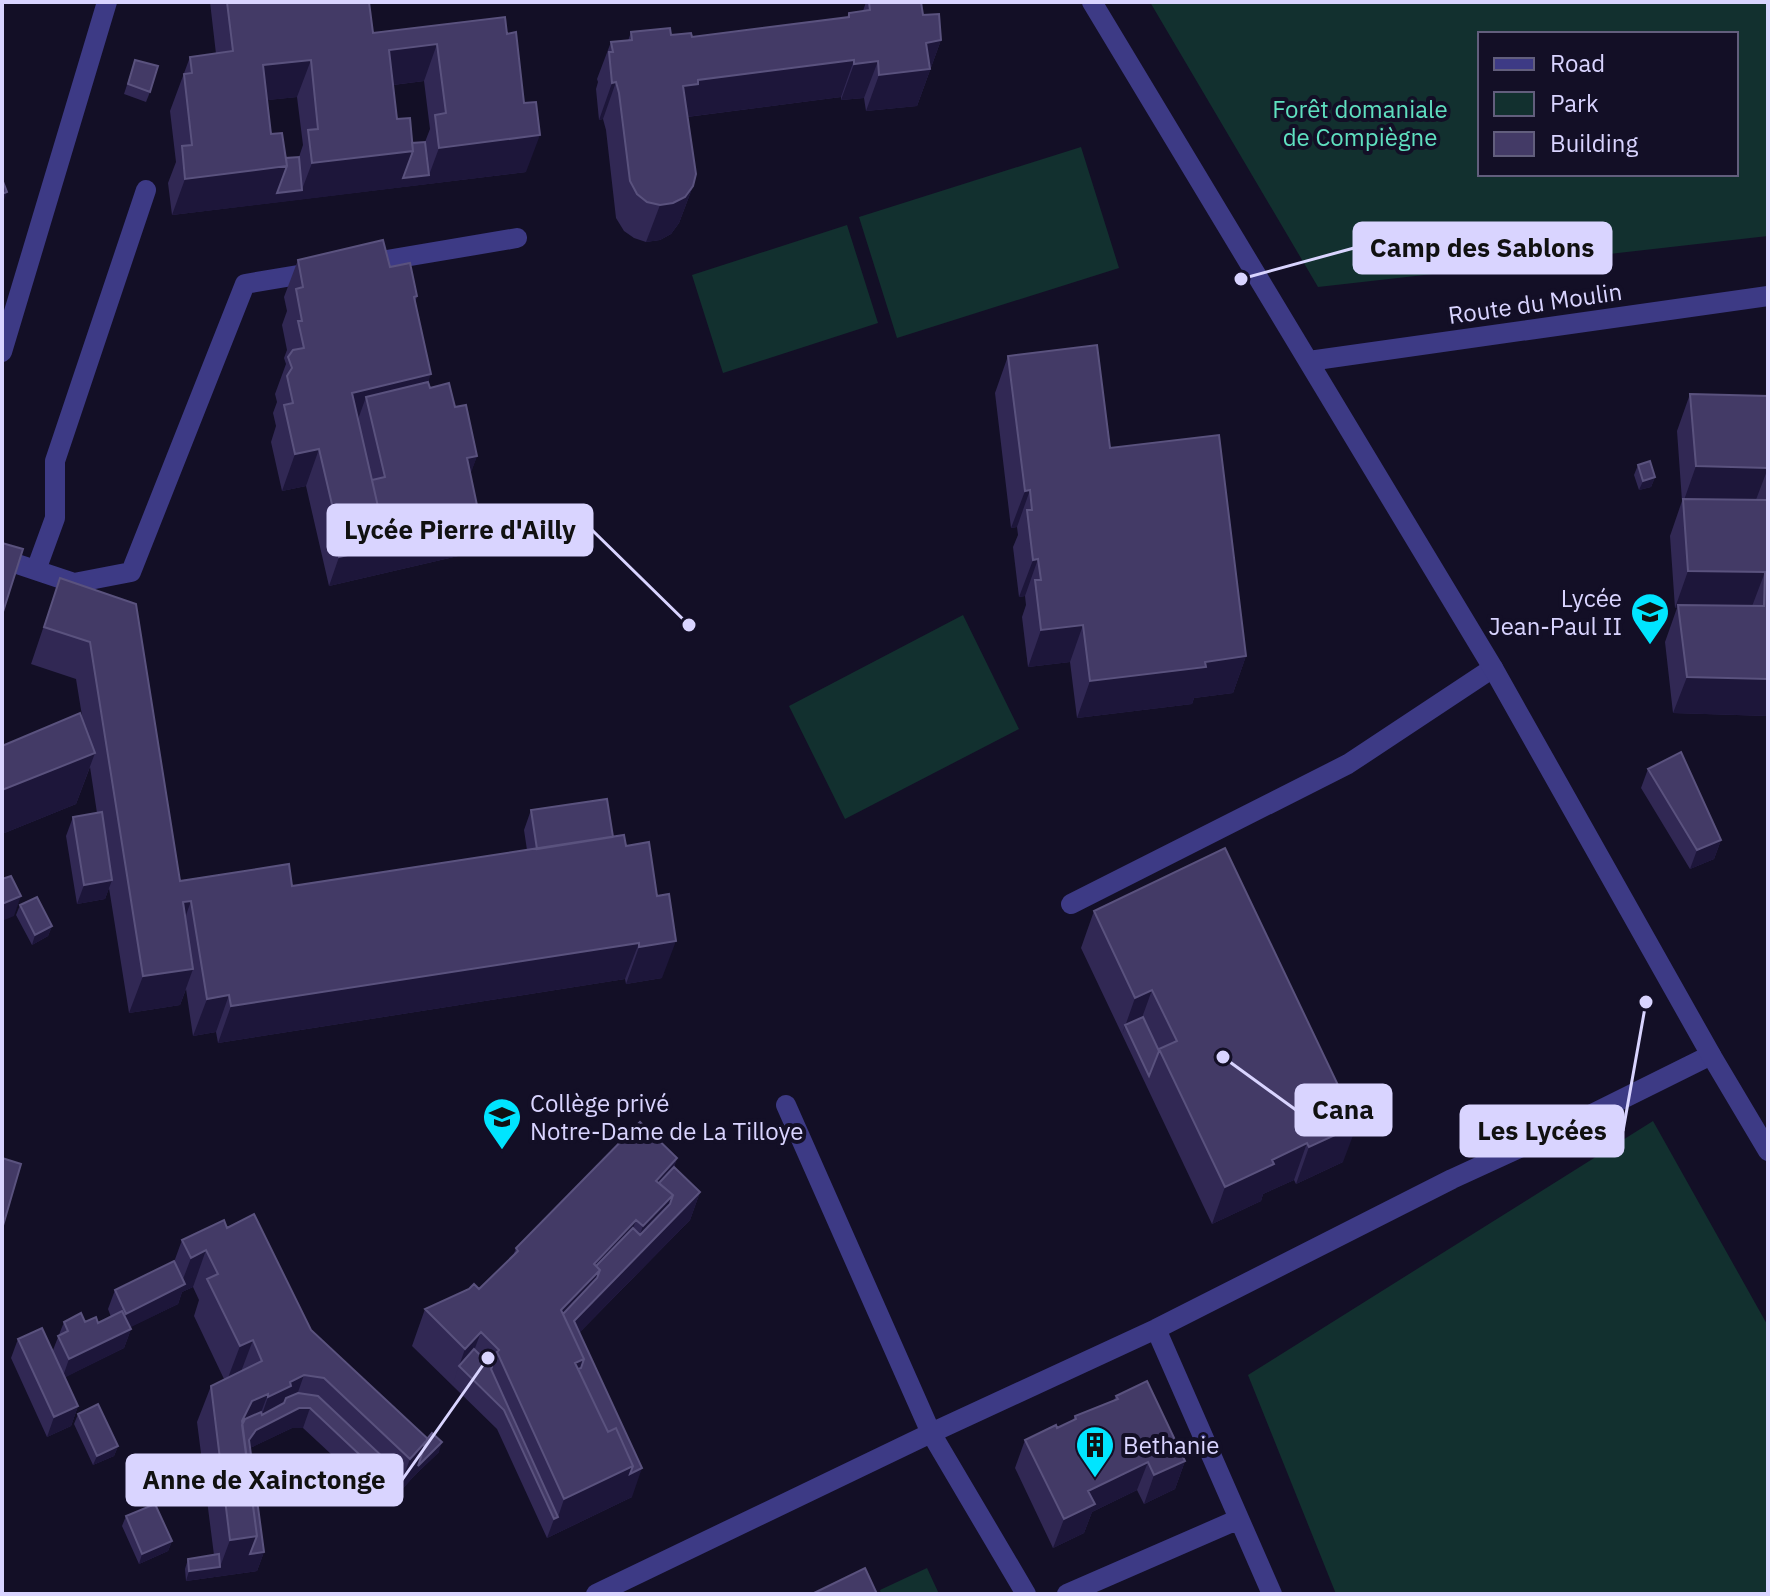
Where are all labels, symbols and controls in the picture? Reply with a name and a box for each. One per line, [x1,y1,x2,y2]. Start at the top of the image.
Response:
legend [1478,32,1738,176]
text: Road [1550,47,1605,79]
text: Park [1550,87,1599,119]
park label: Forêt domaniale de Compiègne [1272,93,1448,153]
text: Building [1550,127,1638,159]
callout: Camp des Sablons [1354,223,1611,273]
text: Camp des Sablons [1370,230,1594,264]
street label: Route du Moulin [1446,275,1624,331]
callout: Lycée Pierre d'Ailly [328,505,592,555]
text: Lycée Pierre d'Ailly [344,512,576,546]
place label: Lycée Jean-Paul II [1488,582,1622,642]
school or university icon: Lycée Jean-Paul II [1629,591,1671,646]
callout: Cana [1296,1085,1391,1135]
place label: Collège privé Notre-Dame de La Tilloye [530,1087,803,1147]
text: Cana [1312,1092,1374,1126]
school or university icon: Collège privé Notre-Dame de La Tilloye [481,1096,523,1151]
callout: Les Lycées [1461,1106,1623,1156]
text: Les Lycées [1477,1113,1607,1147]
building icon: Bethanie [1074,1424,1116,1479]
place label: Bethanie [1123,1429,1220,1461]
callout: Anne de Xainctonge [127,1455,402,1505]
text: Anne de Xainctonge [142,1462,386,1496]

